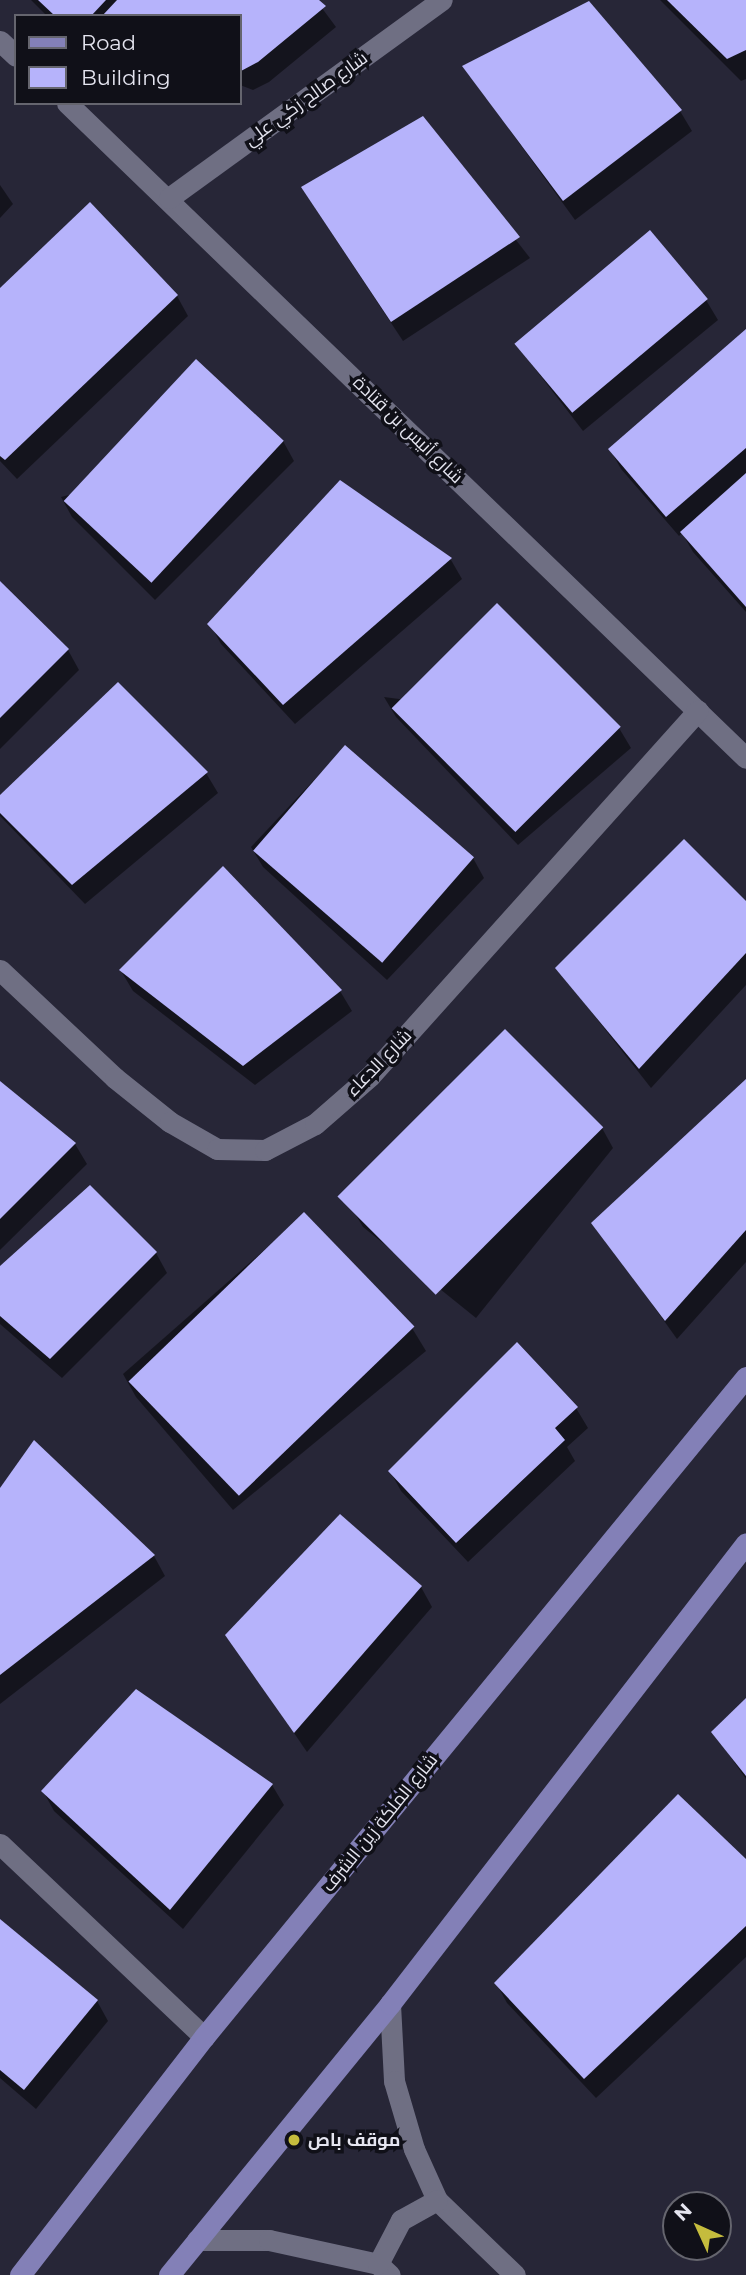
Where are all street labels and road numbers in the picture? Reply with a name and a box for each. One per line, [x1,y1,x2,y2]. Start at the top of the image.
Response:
street label: شارع صالح زكي علي [240,47,372,151]
street label: شارع أنيس بن قتادة [349,372,467,488]
street label: شارع الدعاء [342,1025,416,1101]
street label: شارع الملكة زين الشرف [318,1750,442,1896]

